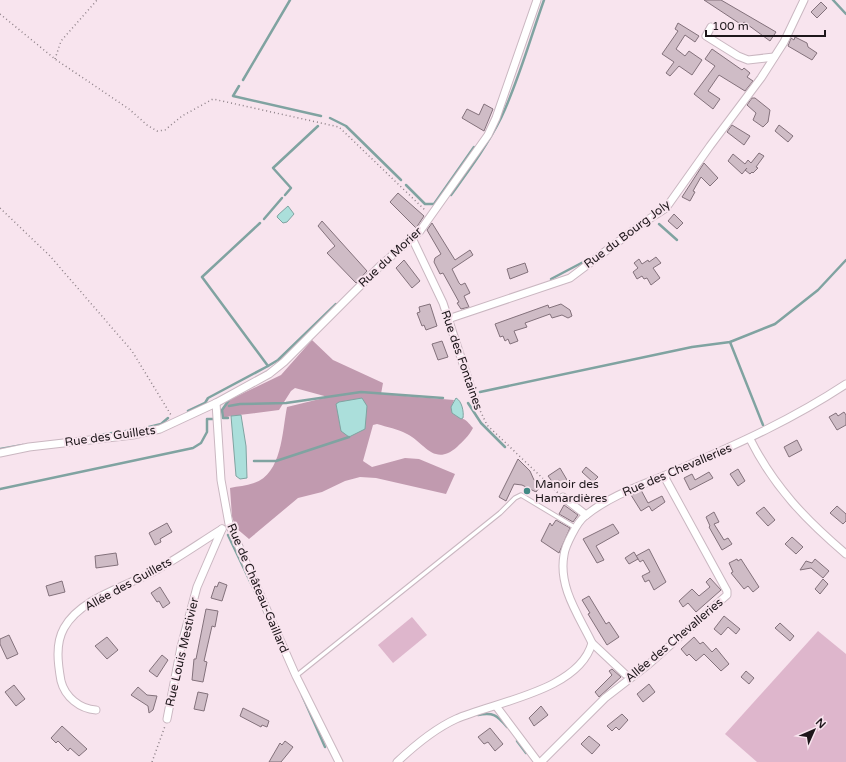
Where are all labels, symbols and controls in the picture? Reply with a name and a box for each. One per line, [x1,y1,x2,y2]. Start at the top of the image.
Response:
scale bar [706,12,825,38]
text: 100 m [712,19,749,33]
street label: Rue du Bourg Joly [581,197,673,271]
street label: Rue du Morier [355,224,425,290]
street label: Rue des Fontaines [438,308,486,412]
street label: Rue des Guillets [64,423,157,449]
street label: Rue des Chevalleries [620,441,734,499]
place label: Manoir des Hamardières [535,477,608,505]
marker: Manoir des Hamardières [522,486,532,496]
street label: Rue de Château-Gaillard [224,521,292,655]
street label: Allée des Guillets [82,554,174,614]
street label: Allée des Chevalleries [622,595,726,685]
street label: Rue Louis Mestivier [163,596,201,708]
north arrow [794,710,834,750]
text: N [813,716,828,731]

